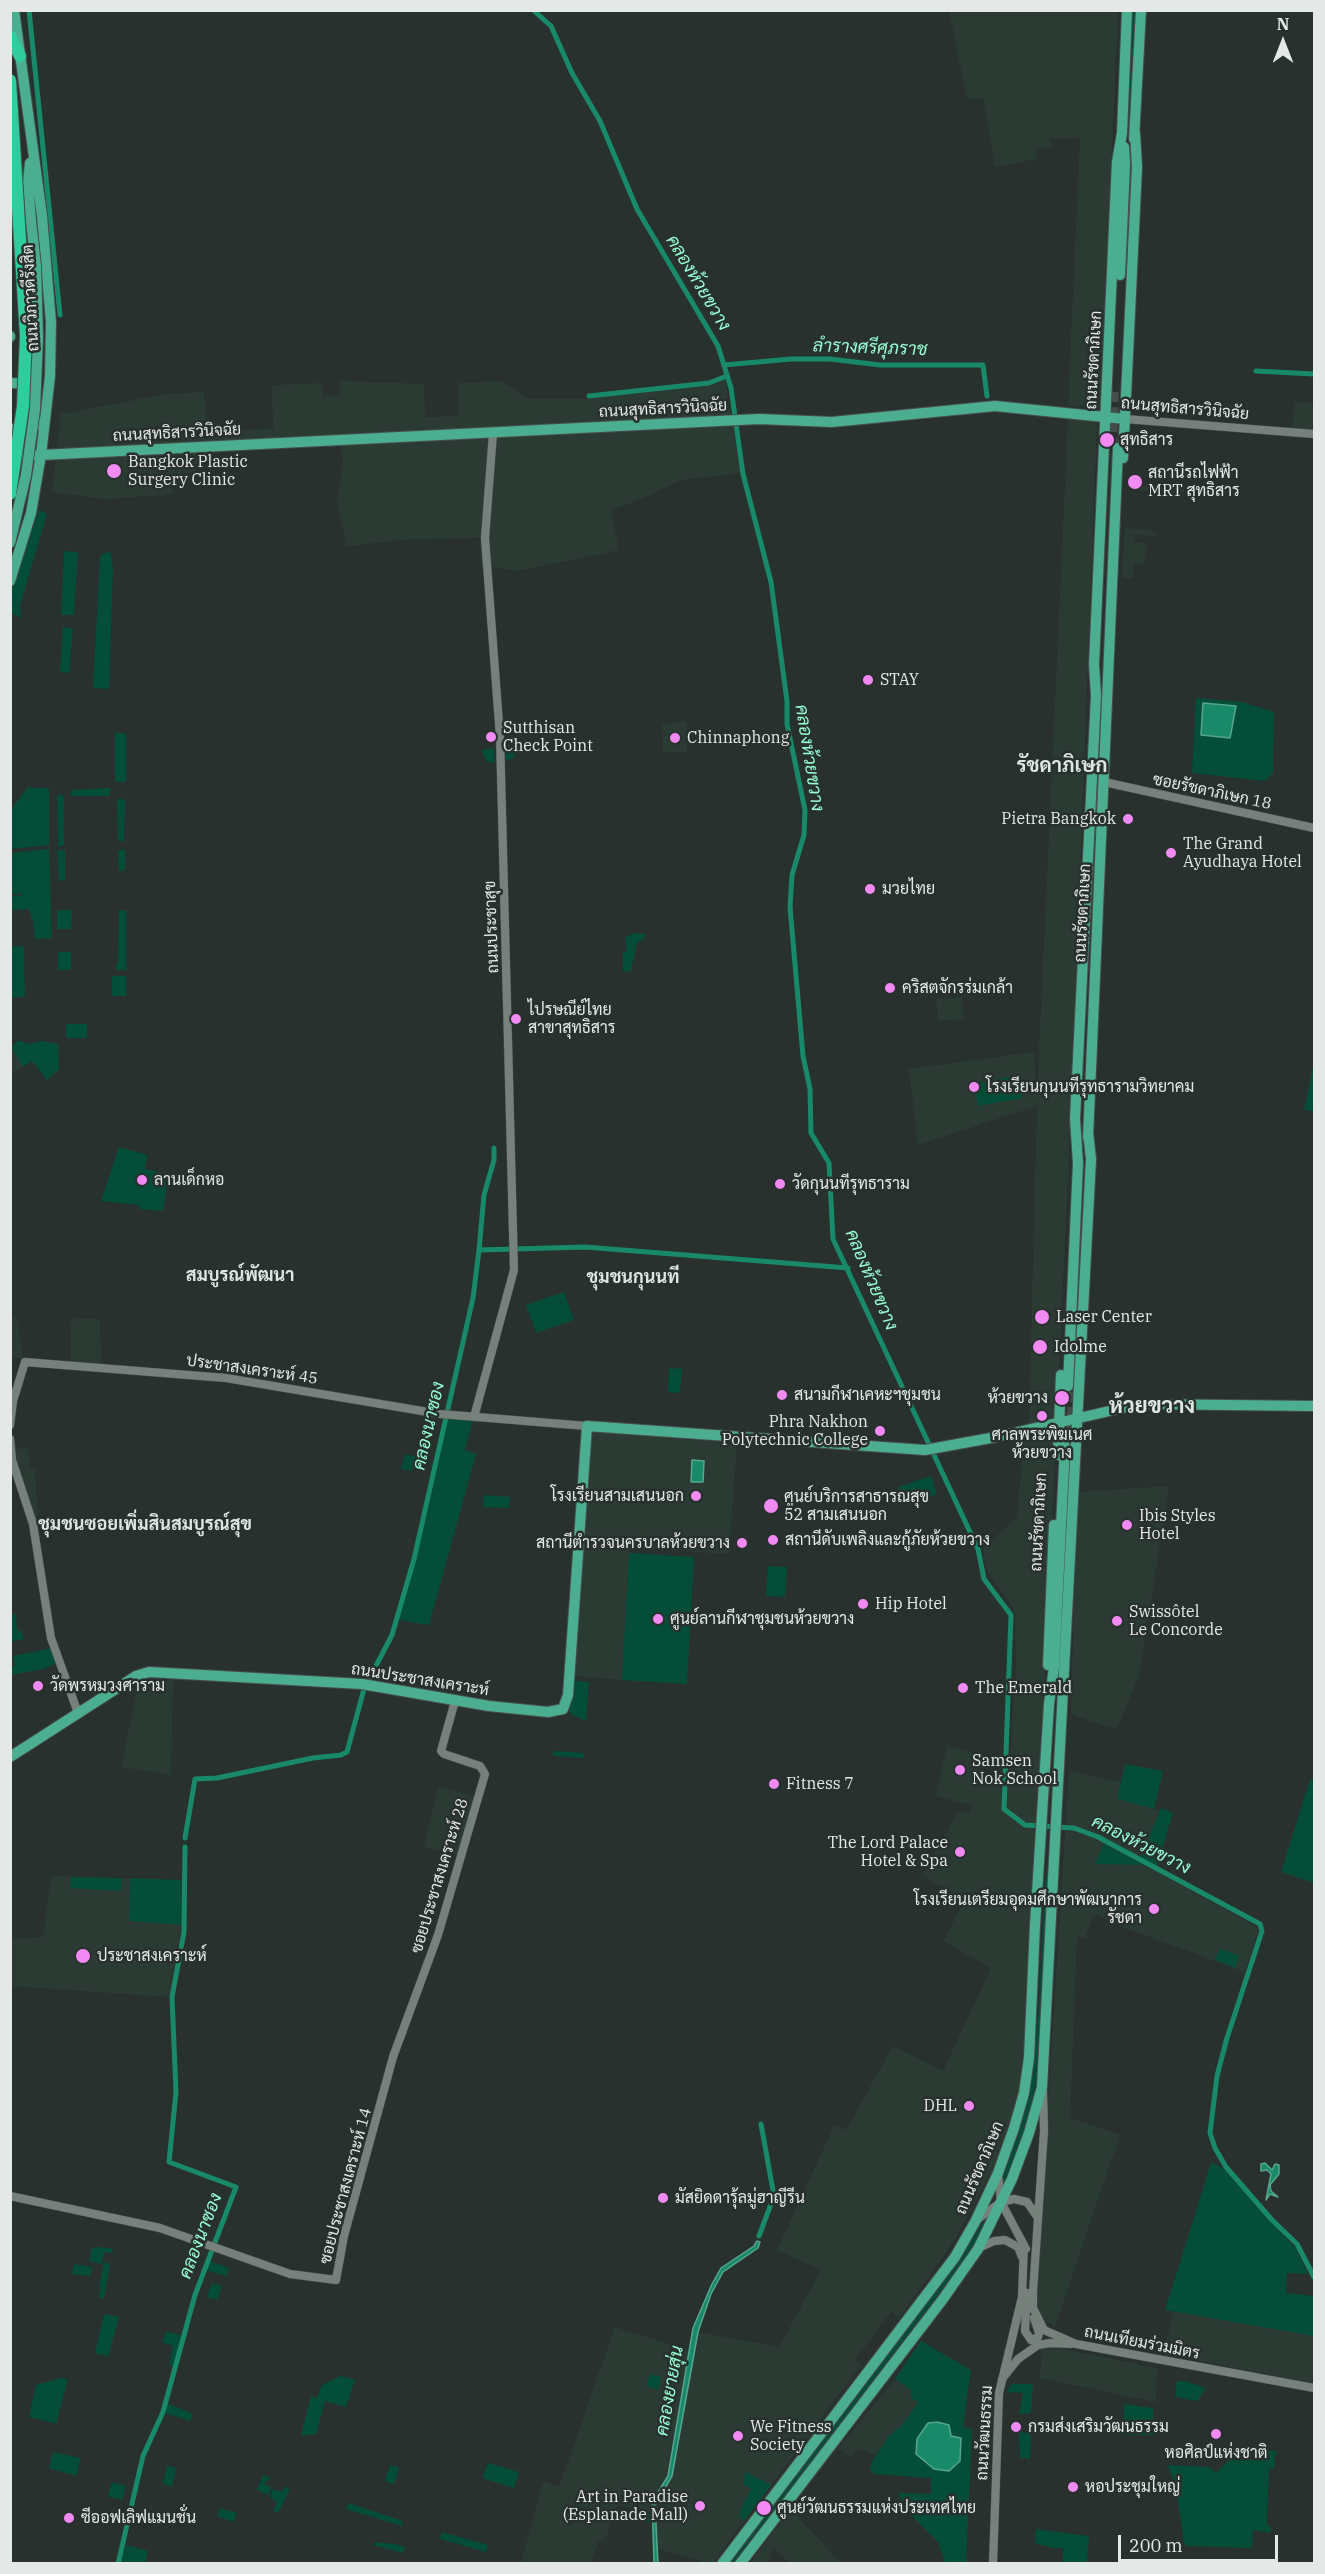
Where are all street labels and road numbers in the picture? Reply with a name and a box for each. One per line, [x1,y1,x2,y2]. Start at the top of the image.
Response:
street label: ถนนวิภาวดีรังสิต [19,244,43,352]
street label: ถนนรัชดาภิเษก [1082,310,1106,410]
street label: ถนนสุทธิสารวินิจฉัย [1120,394,1250,424]
street label: ถนนสุทธิสารวินิจฉัย [598,396,728,422]
street label: ถนนสุทธิสารวินิจฉัย [112,420,242,446]
street label: ซอยรัชดาภิเษก 18 [1151,770,1273,814]
street label: ถนนรัชดาภิเษก [1071,863,1095,963]
street label: ถนนประชาสุข [481,880,503,974]
street label: ประชาสงเคราะห์ 45 [185,1351,319,1389]
street label: ถนนรัชดาภิเษก [1027,1472,1051,1572]
street label: ถนนประชาสงเคราะห์ [350,1660,490,1700]
street label: ซอยประชาสงเคราะห์ 28 [407,1796,473,1956]
street label: ซอยประชาสงเคราะห์ 14 [316,2106,376,2266]
street label: ถนนรัชดาภิเษก [952,2119,1008,2217]
street label: ถนนเทียมร่วมมิตร [1083,2322,1201,2364]
street label: ถนนวัฒนธรรม [973,2385,997,2481]

